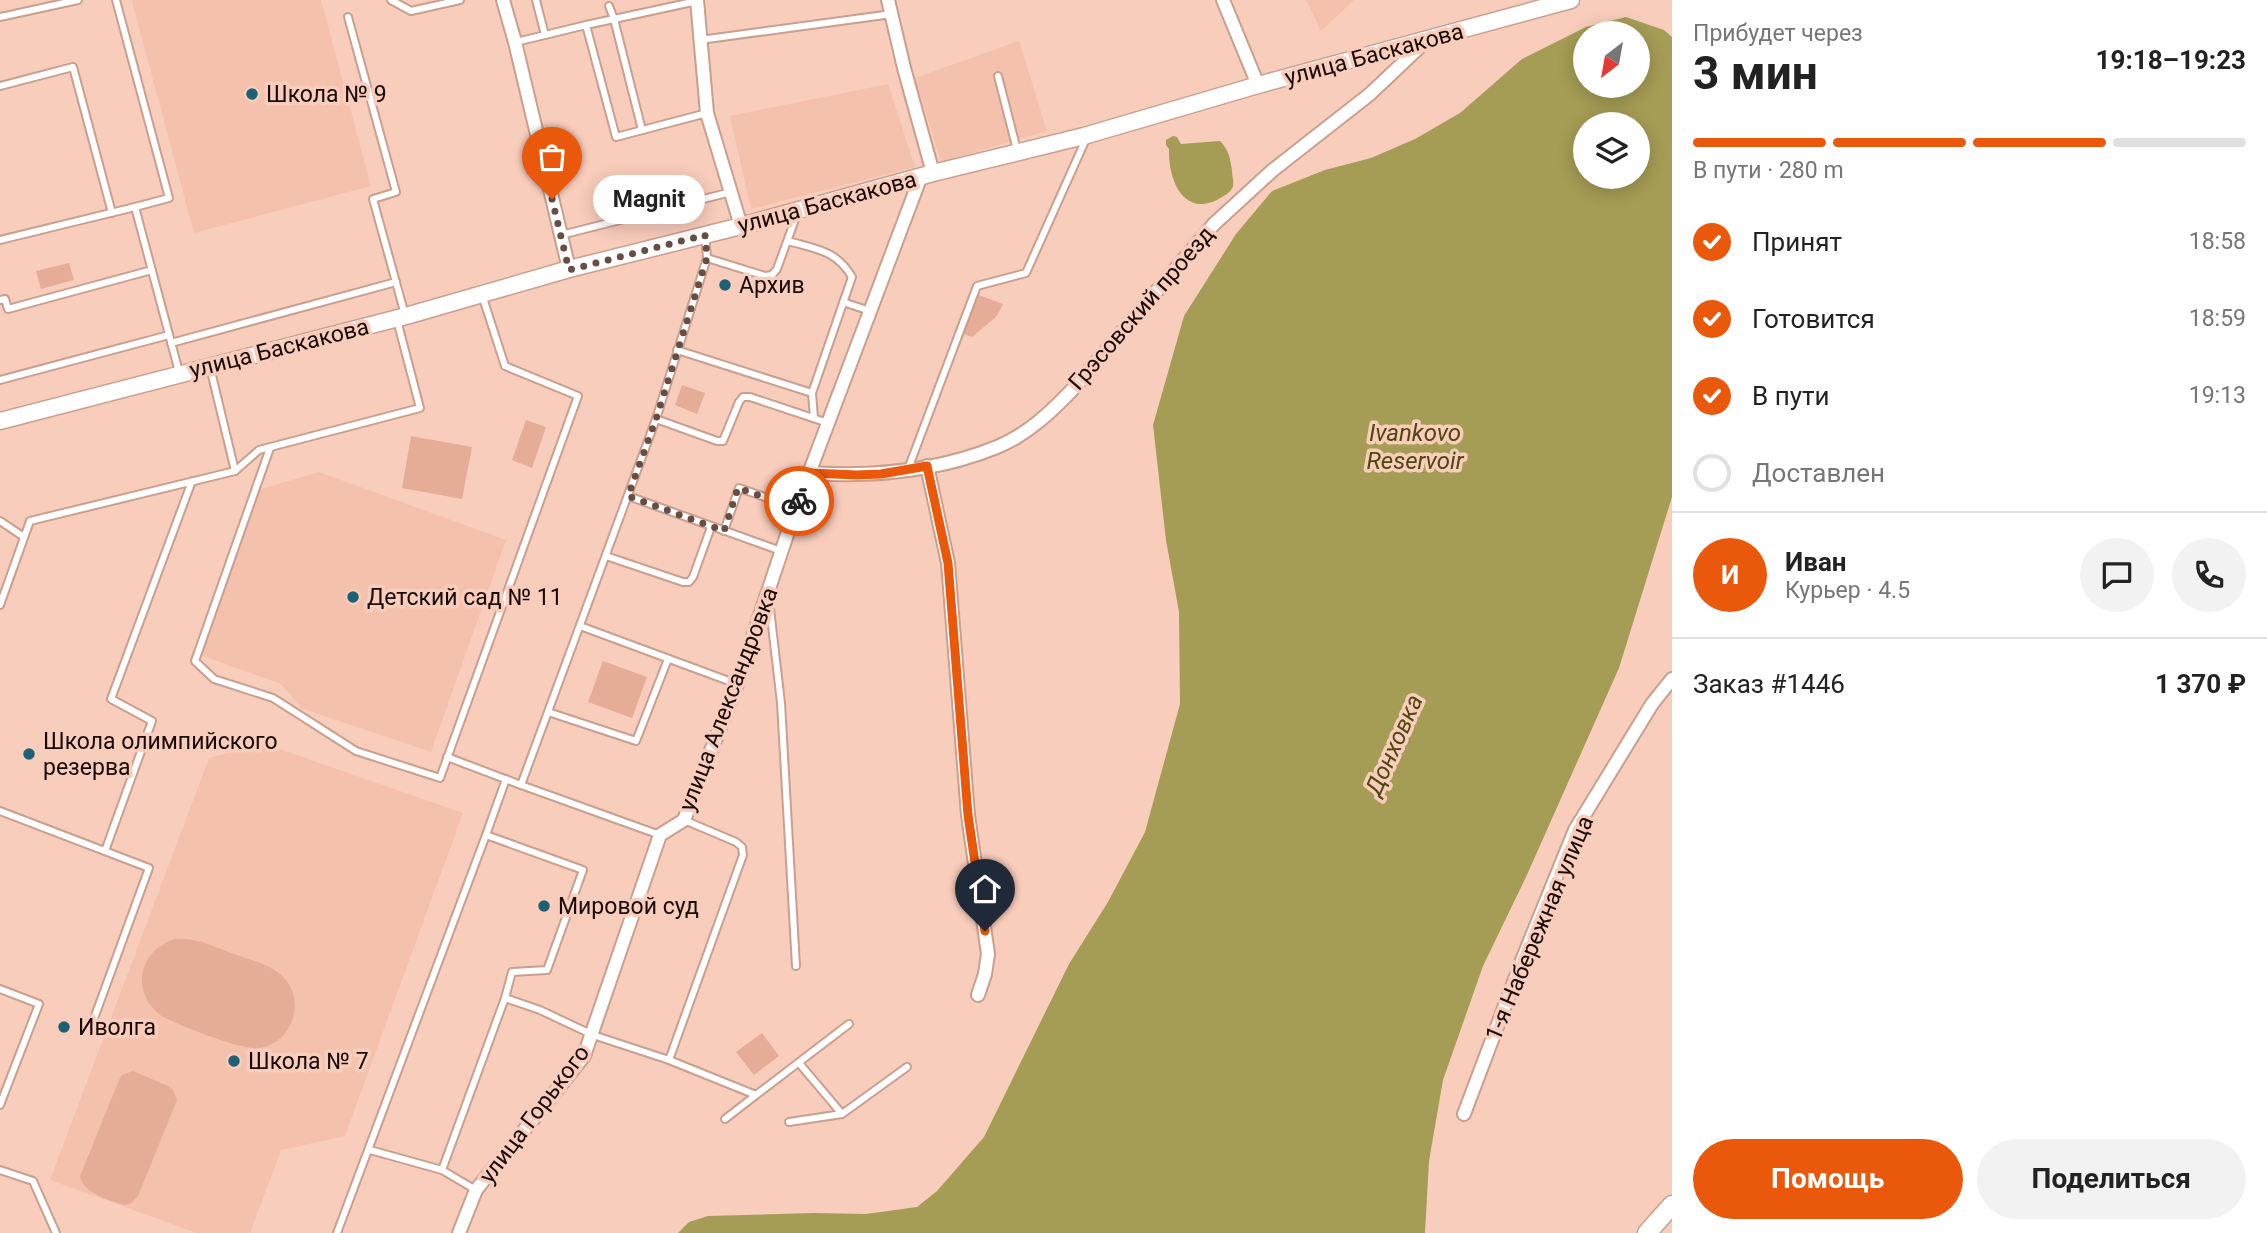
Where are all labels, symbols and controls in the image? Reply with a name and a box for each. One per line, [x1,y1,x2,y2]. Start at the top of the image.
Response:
street label: улица Баскакова [1282,18,1466,91]
text: Прибудет через [1693,20,1863,47]
north arrow [1573,21,1650,98]
map controls [1573,21,1650,189]
text: 19:18–19:23 [2096,45,2246,75]
text: 3 мин [1693,46,1818,100]
place label: Школа № 9 [266,81,387,108]
marker: Школа № 9 [244,86,260,102]
button: layers [1573,112,1650,189]
pin [522,127,582,199]
icon: bag [533,138,571,176]
text: В пути · 280 m [1693,157,1844,184]
street label: улица Баскакова [735,166,919,239]
callout: Magnit [594,174,706,224]
text: Magnit [613,186,685,213]
street label: Грэсовский проезд [1063,221,1220,396]
icon: check [1693,223,1731,261]
text: Принят [1752,227,1842,257]
text: 18:58 [2189,228,2246,255]
place label: Архив [739,272,805,299]
marker: Архив [717,277,733,293]
icon: check [1693,300,1731,338]
text: Готовится [1752,304,1875,334]
text: 18:59 [2189,305,2246,332]
street label: улица Баскакова [187,313,372,384]
icon: check [1693,377,1731,415]
text: В пути [1752,381,1829,411]
text: 19:13 [2189,382,2246,409]
water label: Ivankovo Reservoir [1366,419,1465,475]
text: Доставлен [1752,458,1885,488]
courier [764,466,834,536]
icon: bike [780,482,818,520]
button: chat [2080,538,2154,612]
button: phone [2172,538,2246,612]
text: Иван [1785,547,1847,577]
text: И [1721,560,1739,590]
text: Курьер · 4.5 [1785,577,1910,604]
street label: улица Александровка [673,583,784,815]
place label: Детский сад № 11 [367,584,563,611]
marker: Детский сад № 11 [345,589,361,605]
text: Заказ #1446 [1693,669,1845,699]
text: 1 370 ₽ [2155,669,2246,699]
water label: Донховка [1359,690,1429,802]
place label: Школа олимпийского резерва [43,728,278,781]
marker: Школа олимпийского резерва [21,746,37,762]
street label: 1-я Набережная улица [1480,812,1599,1045]
pin [955,859,1015,931]
icon: home [966,870,1004,908]
place label: Мировой суд [558,893,699,920]
marker: Мировой суд [536,898,552,914]
place label: Иволга [78,1014,156,1041]
marker: Иволга [56,1019,72,1035]
street label: улица Горького [474,1040,595,1189]
place label: Школа № 7 [248,1048,369,1075]
marker: Школа № 7 [226,1053,242,1069]
button: Помощь [1693,1139,1963,1219]
button: Поделиться [1977,1139,2246,1219]

